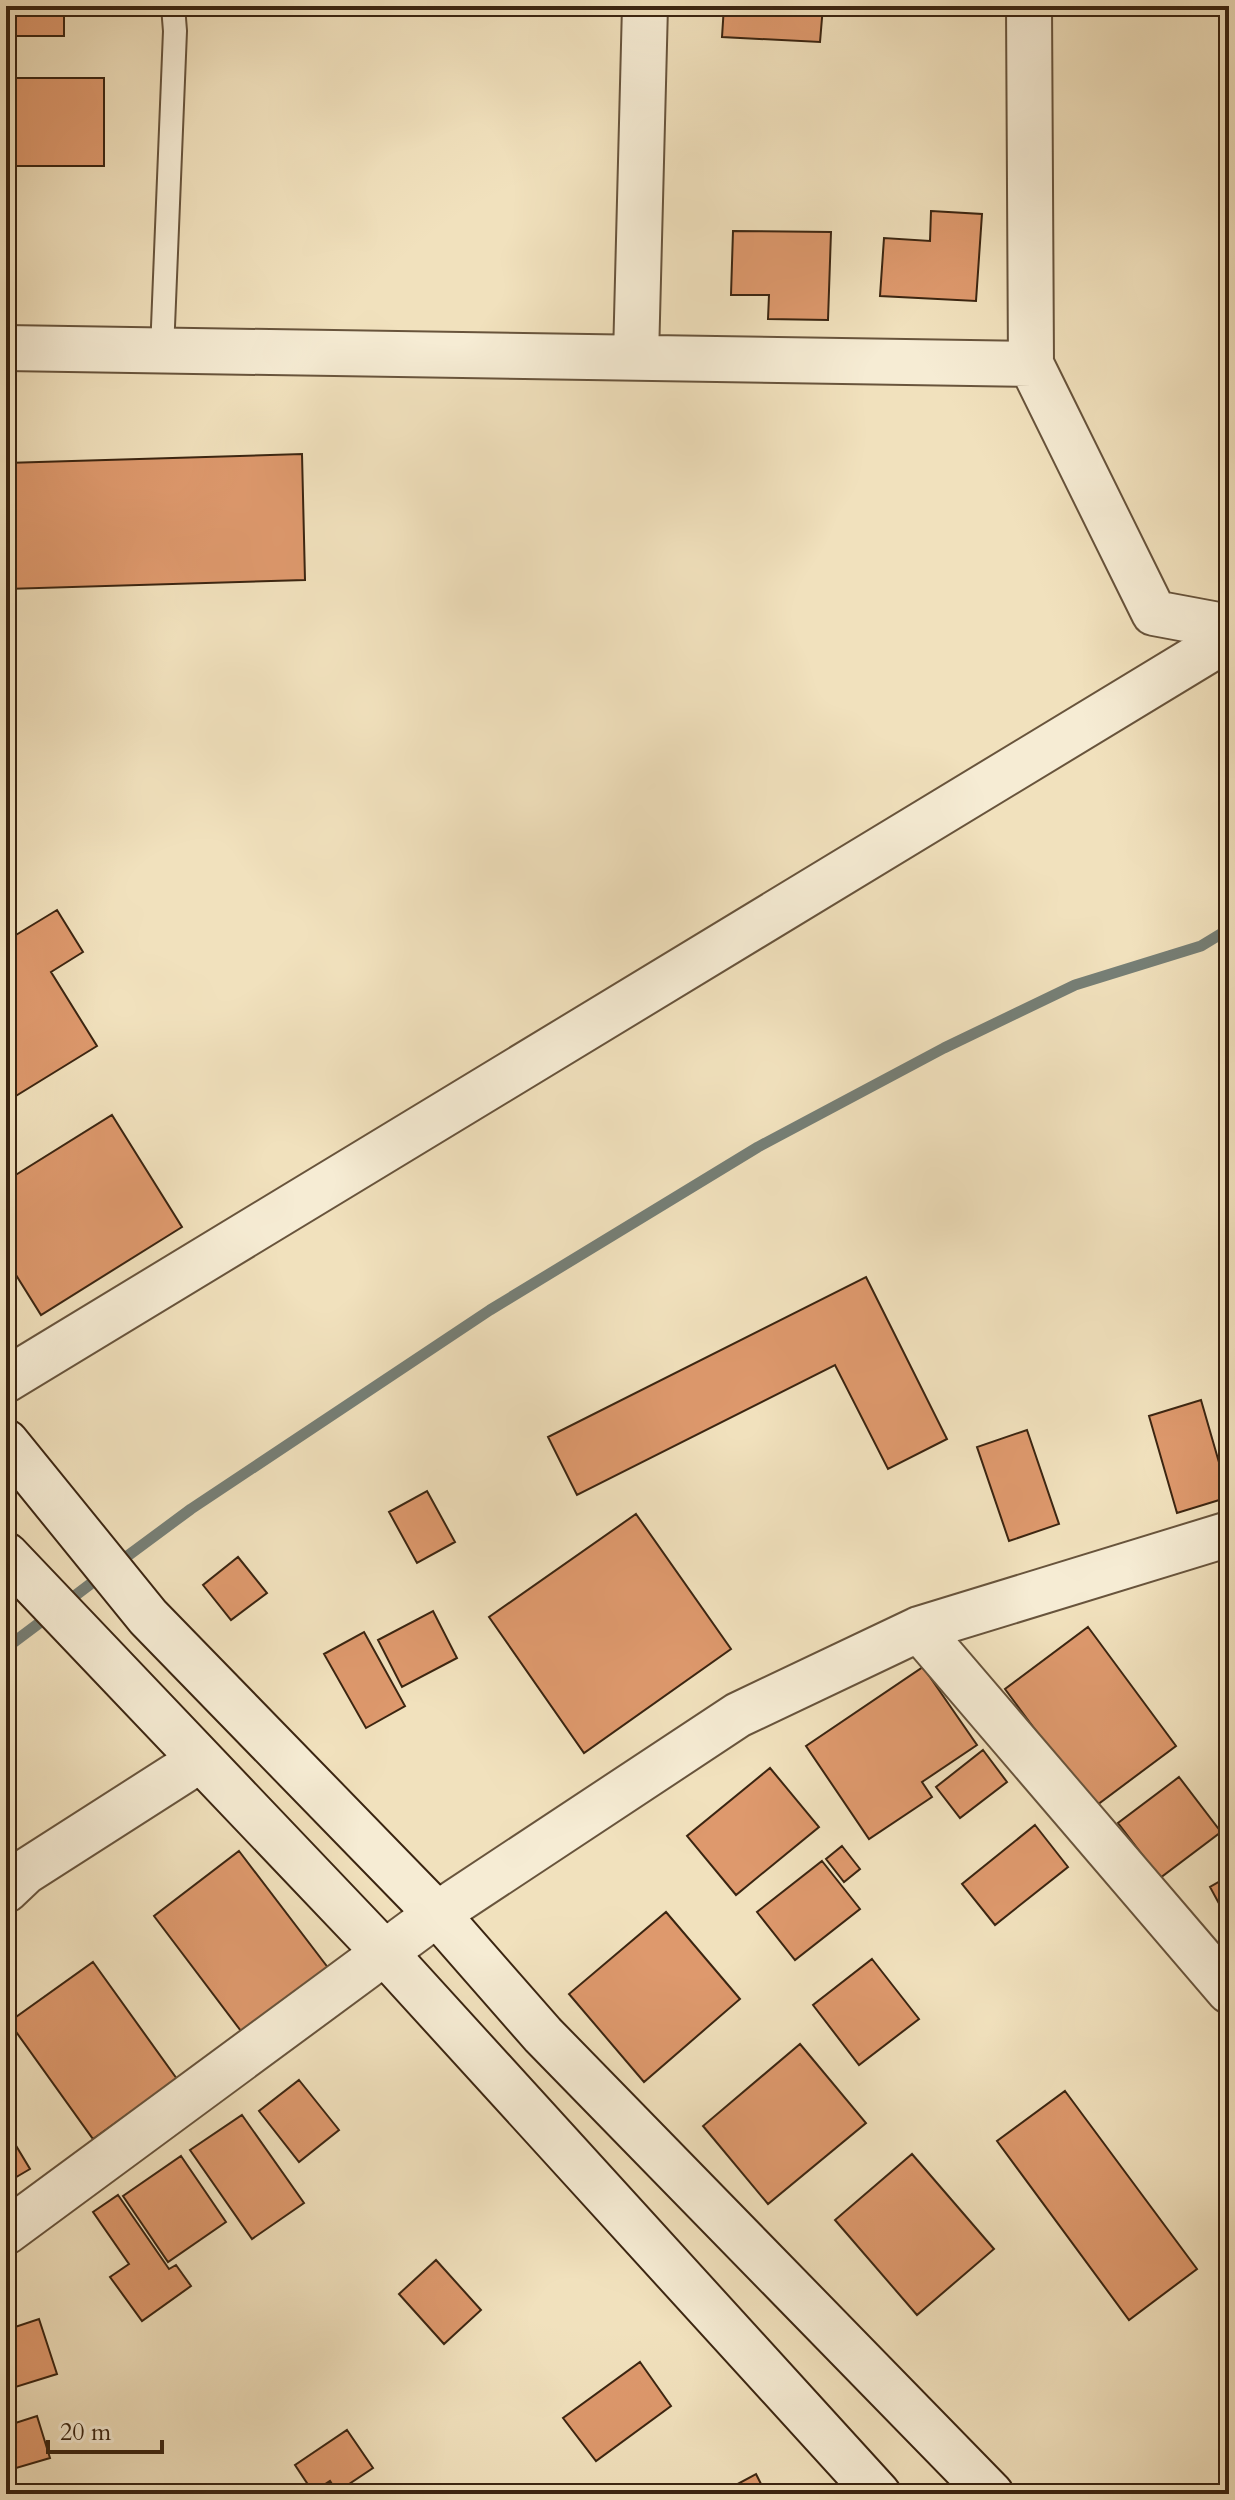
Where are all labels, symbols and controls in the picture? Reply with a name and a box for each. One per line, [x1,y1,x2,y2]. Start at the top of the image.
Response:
scale bar [48,2404,162,2454]
text: 20 m [60,2416,112,2449]

